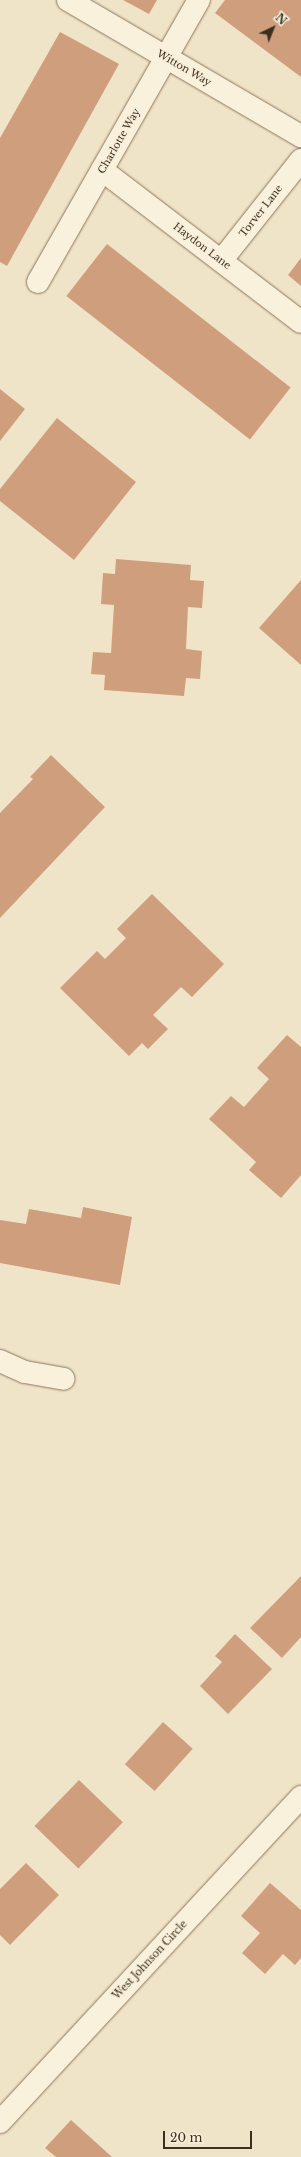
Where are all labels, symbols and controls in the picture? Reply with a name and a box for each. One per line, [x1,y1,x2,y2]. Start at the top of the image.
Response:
north arrow [253,8,293,48]
text: N [273,11,290,28]
street label: Witton Way [154,47,214,89]
street label: Charlotte Way [95,106,143,176]
street label: Torver Lane [237,183,285,239]
street label: Haydon Lane [171,220,233,272]
street label: West Johnson Circle [110,1918,190,2002]
scale bar [165,2123,254,2149]
text: 20 m [170,2130,202,2145]

